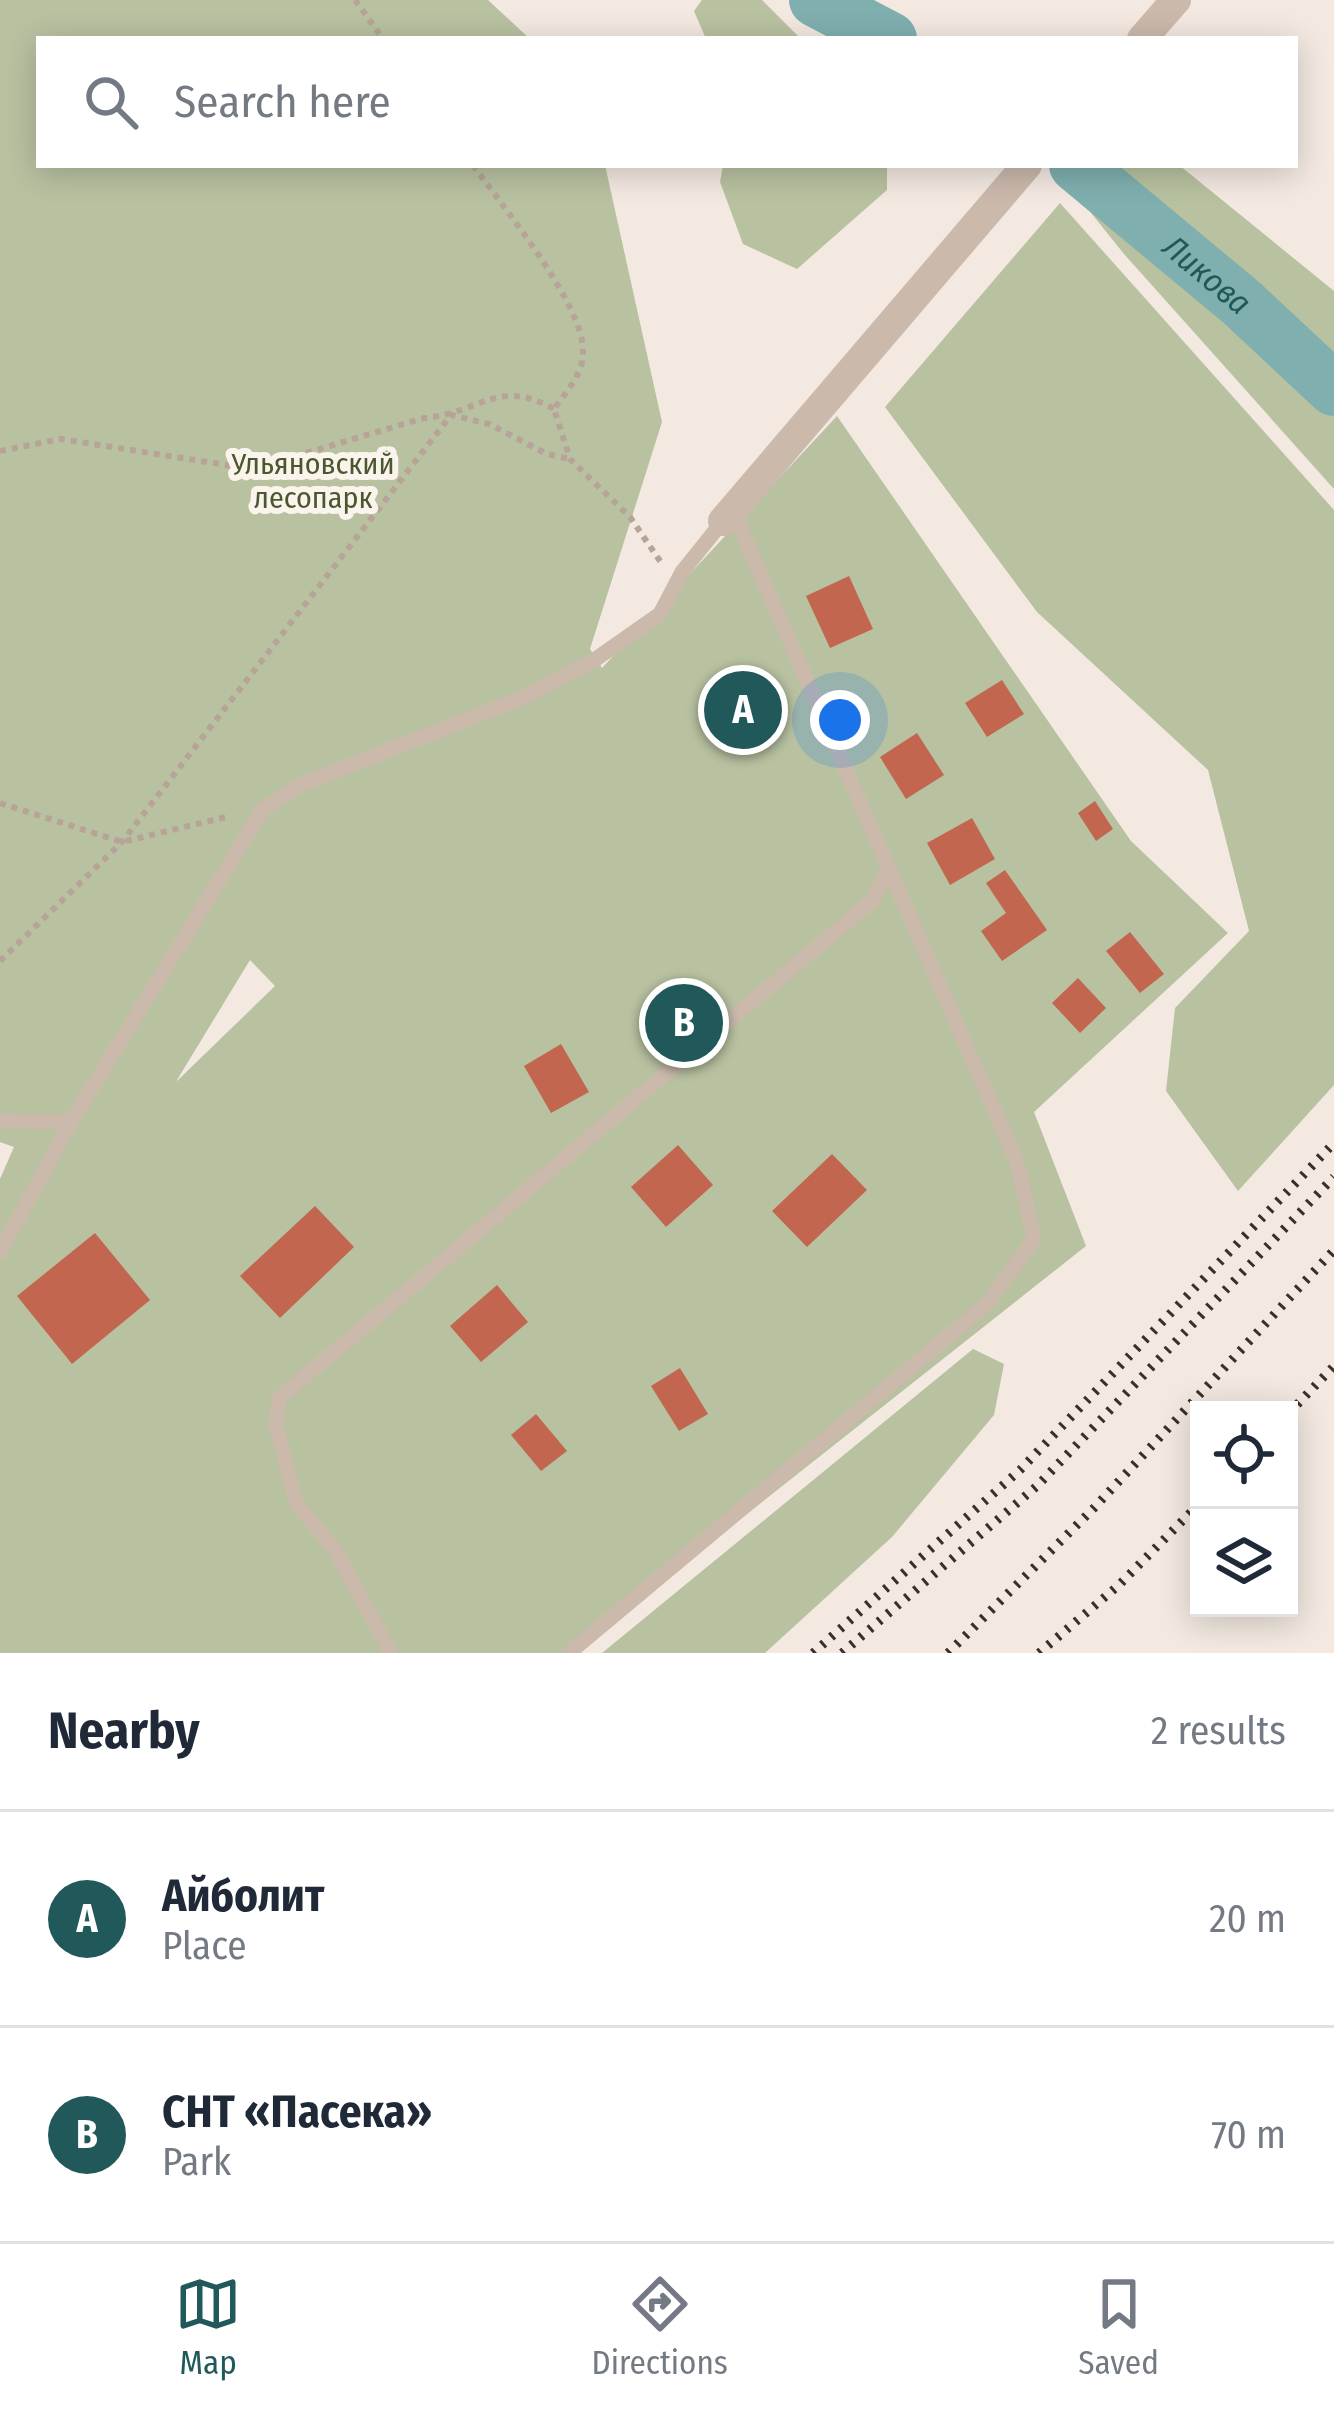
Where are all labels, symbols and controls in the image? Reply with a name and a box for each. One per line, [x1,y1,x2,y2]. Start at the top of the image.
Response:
search box [36,36,1298,168]
icon: search [78,69,144,135]
text: Search here [174,75,391,129]
water label: Ликова [1154,226,1259,323]
park label: Ульяновский лесопарк [230,446,395,516]
pin: A [704,665,782,755]
your location [810,690,870,750]
pin: B [645,978,723,1068]
map controls [1190,1401,1298,1617]
button: locate [1190,1401,1298,1509]
button: layers [1190,1509,1298,1617]
text: Nearby [48,1700,200,1762]
text: 2 results [1151,1708,1286,1754]
text: Айболит [162,1869,324,1923]
text: A [76,1896,98,1942]
text: 20 m [1209,1896,1286,1942]
text: Place [162,1923,246,1969]
text: СНТ «Пасека» [162,2085,432,2139]
text: B [76,2112,98,2158]
text: 70 m [1211,2112,1286,2158]
text: Park [162,2139,231,2185]
tab: Map [175,2271,241,2383]
tab: Directions [591,2271,728,2383]
tab: Saved [1078,2271,1159,2383]

